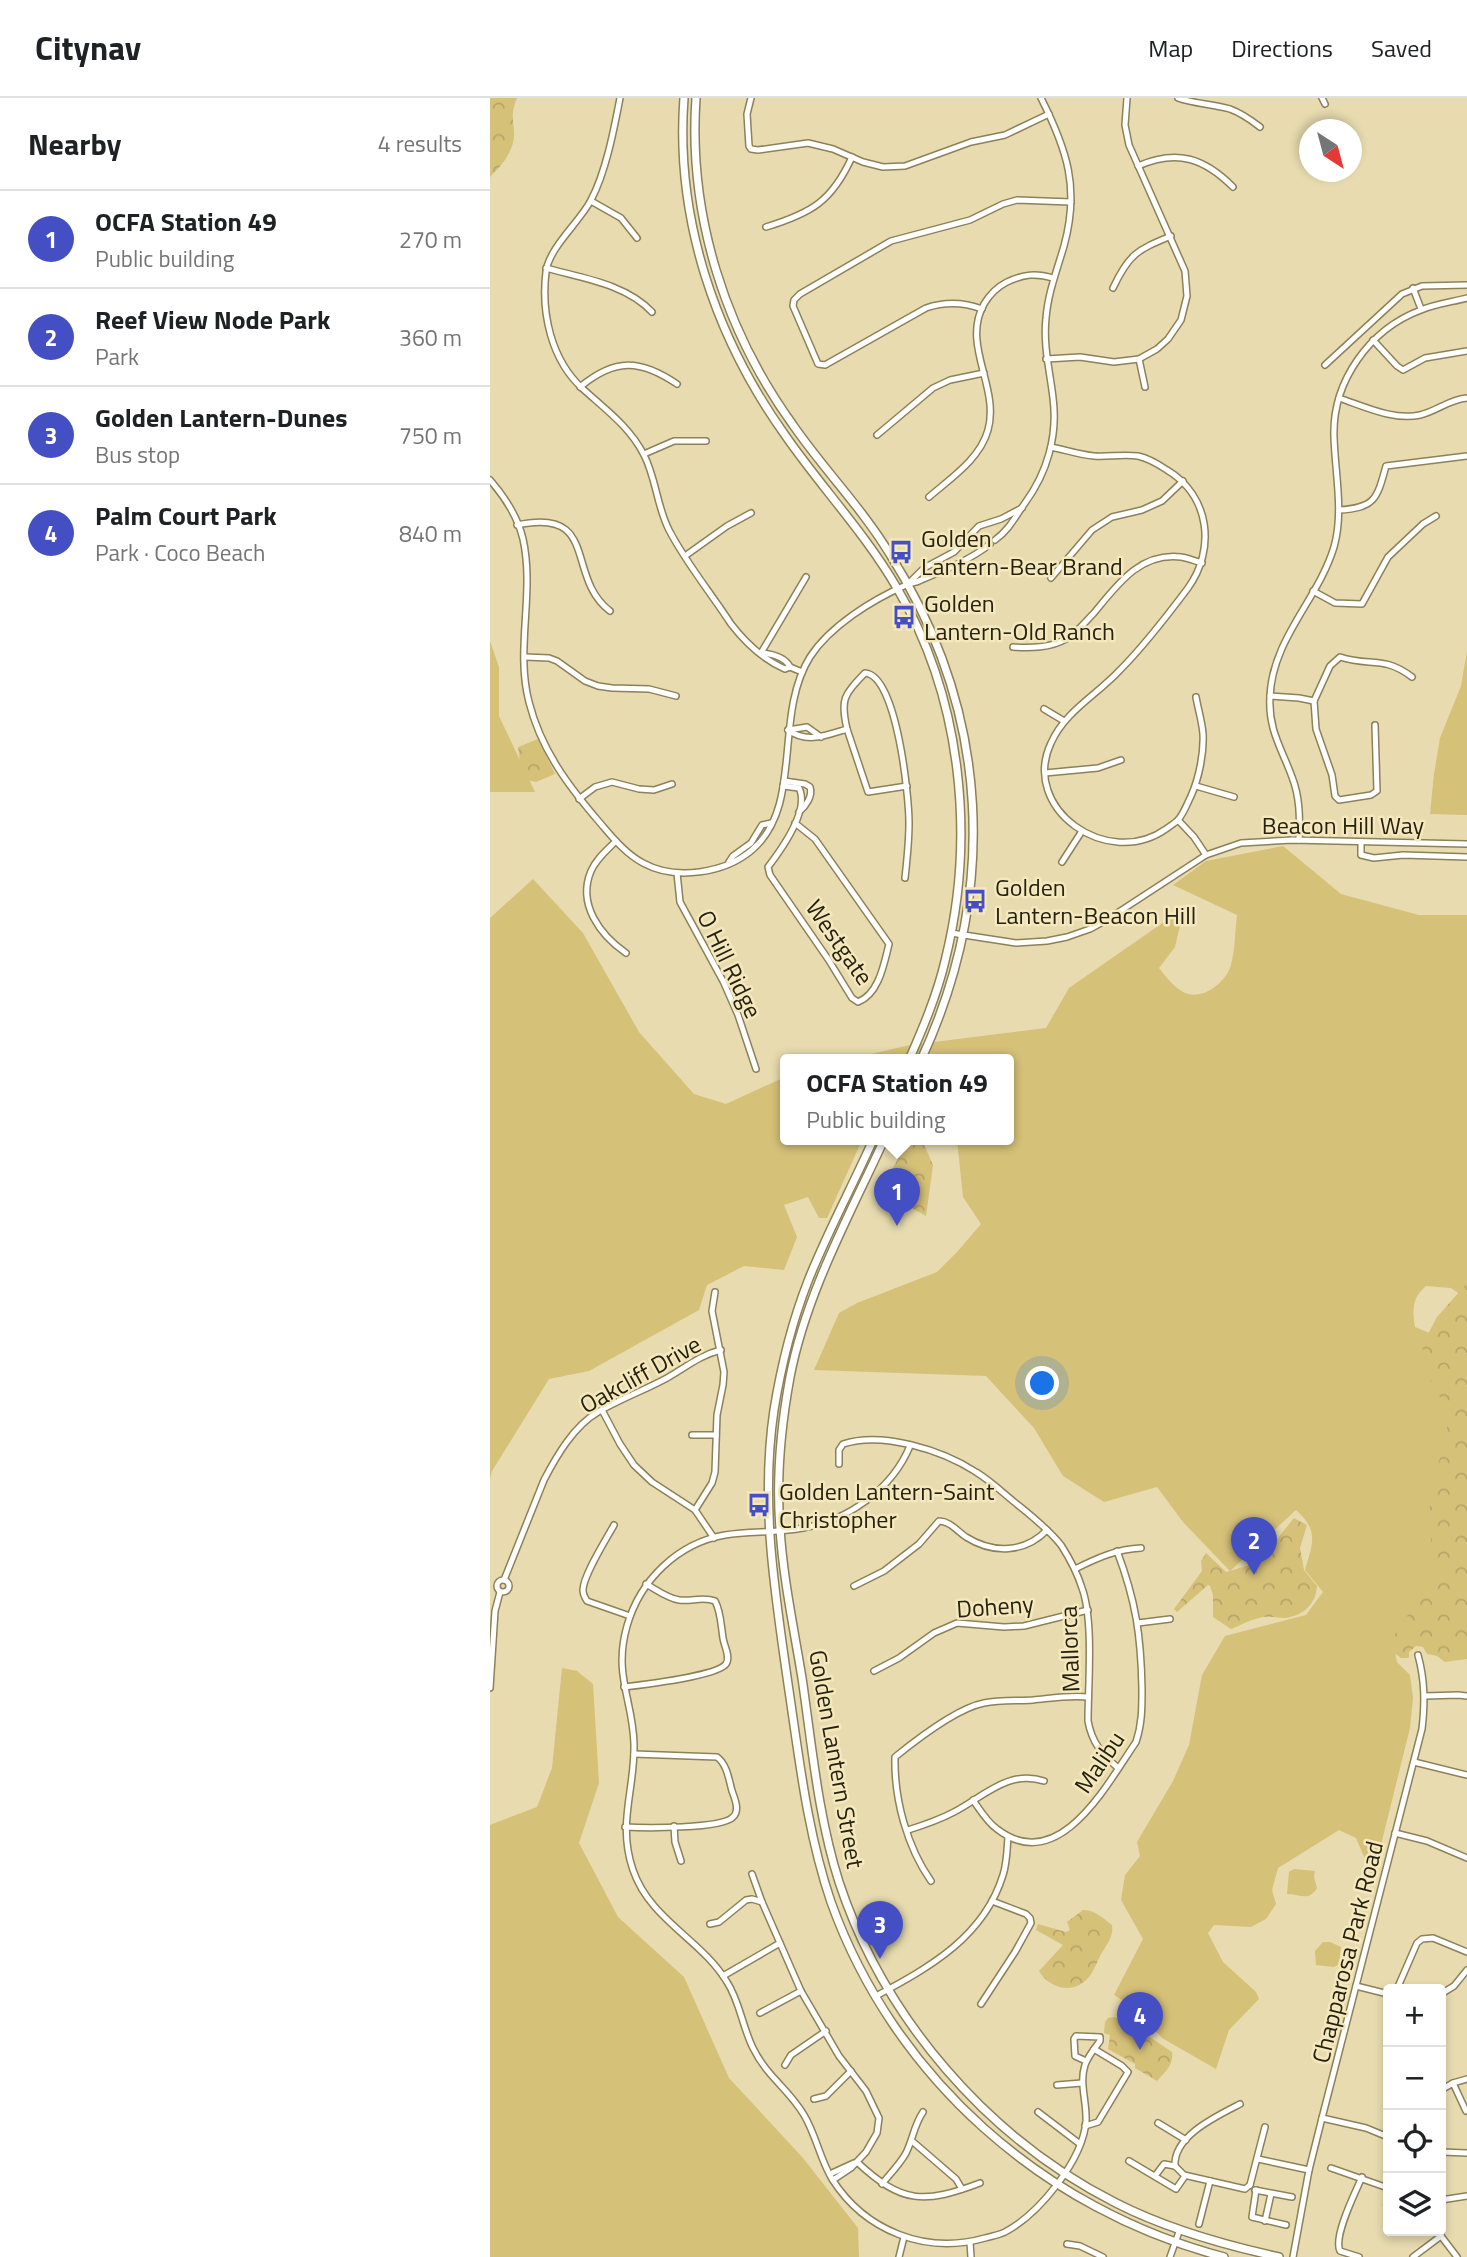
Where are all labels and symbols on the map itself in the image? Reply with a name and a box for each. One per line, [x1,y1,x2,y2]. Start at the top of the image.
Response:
north arrow [1299,119,1362,182]
place label: Golden Lantern-Bear Brand [921,520,1123,584]
bus stop icon: Golden Lantern-Bear Brand [887,538,915,566]
place label: Golden Lantern-Old Ranch [924,585,1115,649]
bus stop icon: Golden Lantern-Old Ranch [890,603,918,631]
street label: Beacon Hill Way [1262,807,1425,843]
place label: Golden Lantern-Beacon Hill [995,869,1196,933]
bus stop icon: Golden Lantern-Beacon Hill [961,887,989,915]
street label: Westgate [797,892,883,992]
street label: O Hill Ridge [688,904,772,1024]
pin: 1 [874,1168,920,1226]
street label: Oakcliff Drive [573,1326,707,1422]
your location [1025,1366,1059,1400]
place label: Golden Lantern-Saint Christopher [779,1473,995,1537]
bus stop icon: Golden Lantern-Saint Christopher [745,1491,773,1519]
pin: 2 [1231,1517,1277,1575]
street label: Doheny [955,1585,1035,1627]
street label: Mallorca [1050,1605,1088,1693]
street label: Golden Lantern Street [800,1647,874,1872]
street label: Malibu [1065,1724,1133,1800]
street label: Chapparosa Park Road [1302,1837,1392,2067]
pin: 3 [857,1901,903,1959]
pin: 4 [1117,1992,1163,2050]

